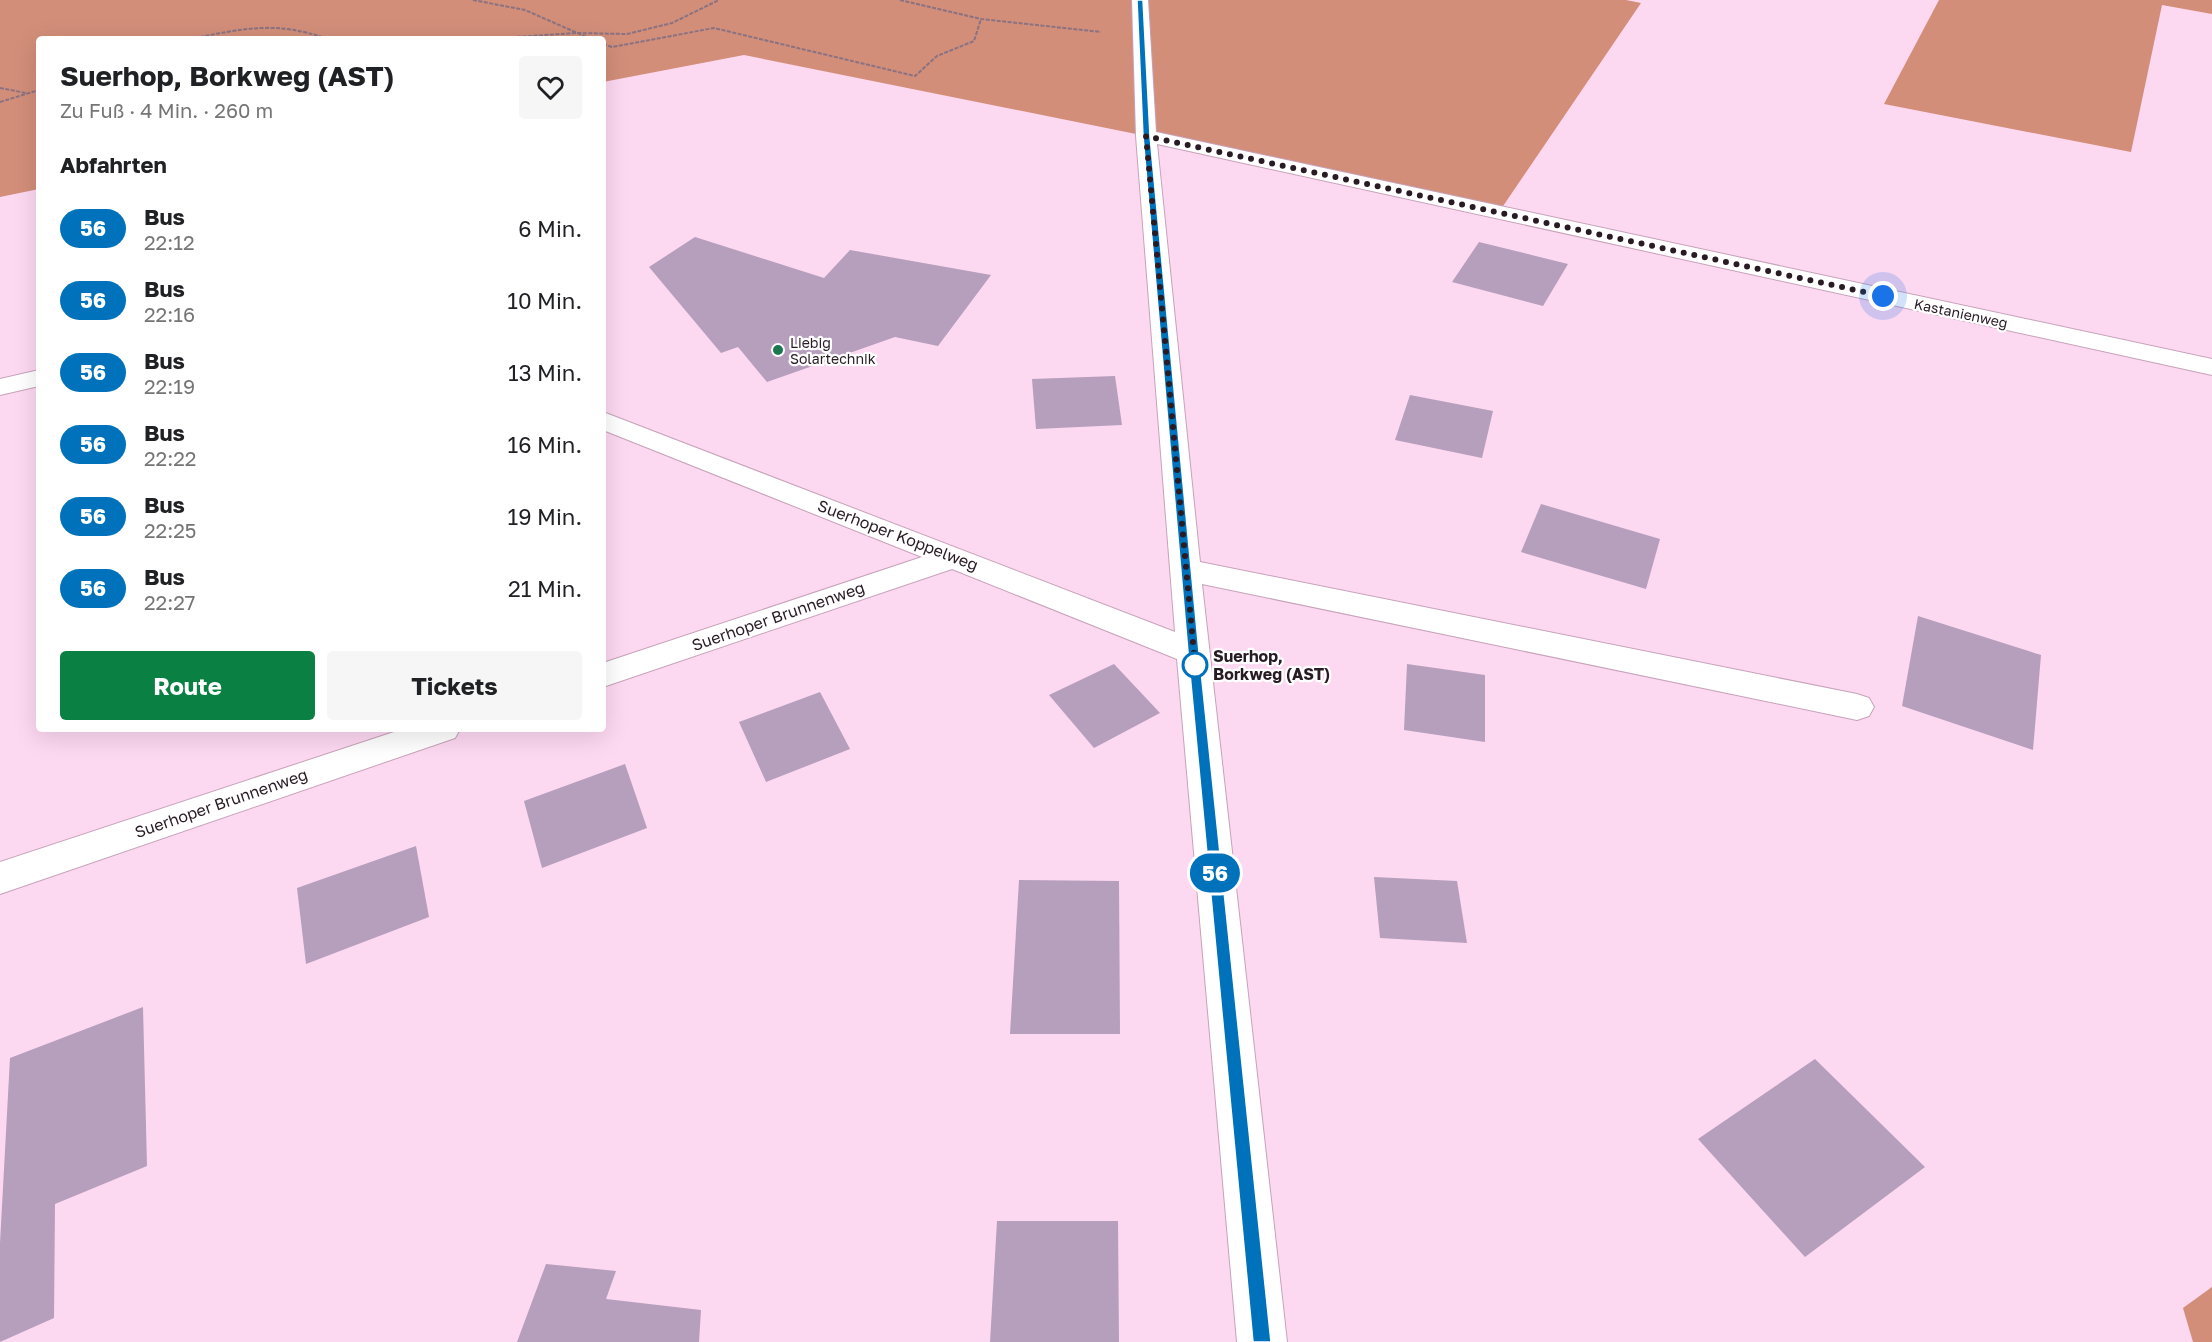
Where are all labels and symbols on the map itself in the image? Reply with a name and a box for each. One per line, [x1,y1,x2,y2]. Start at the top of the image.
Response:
your location [1868,281,1898,311]
street label: Kastanienweg [1913,295,2009,331]
place label: Liebig Solartechnik [790,334,876,367]
marker: Liebig Solartechnik [771,343,785,357]
street label: Suerhoper Koppelweg [815,495,981,575]
street label: Suerhoper Brunnenweg [689,577,867,655]
place label: Suerhop, Borkweg (AST) [1213,646,1330,684]
marker: Suerhop, Borkweg (AST) [1182,652,1208,678]
street label: Suerhoper Brunnenweg [132,764,310,842]
line badge: 56 [1188,854,1242,892]

